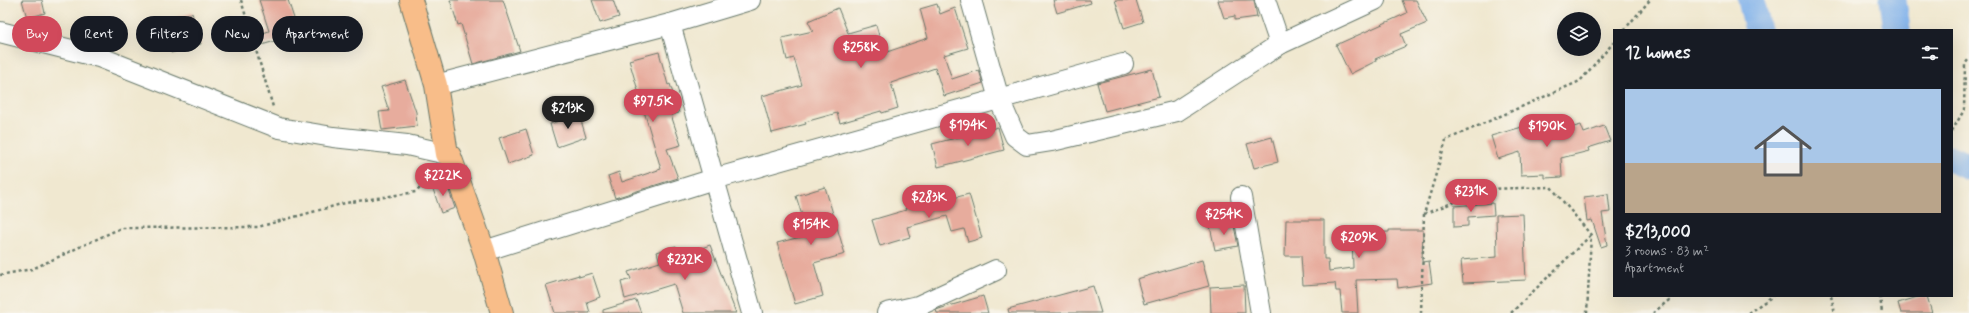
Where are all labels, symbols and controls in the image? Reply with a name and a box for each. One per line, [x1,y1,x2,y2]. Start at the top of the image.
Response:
map controls [1557,12,1601,56]
button: layers [1557,12,1601,56]
chip: Buy [12,16,62,52]
chip: Rent [70,16,128,52]
chip: Filters [136,16,203,52]
chip: New [211,16,264,52]
chip: Apartment [272,16,363,52]
pin: $258K [833,35,889,69]
text: $258K [842,39,880,56]
text: 12 homes [1625,42,1691,64]
icon: filters [1919,42,1941,64]
pin: $97.5K [620,89,686,123]
text: $97.5K [633,93,673,110]
pin: $213K [540,96,596,130]
text: $213K [551,100,585,117]
pin: $194K [940,113,996,147]
pin: $190K [1519,114,1575,148]
icon: home [1747,115,1819,187]
text: $194K [949,117,987,134]
text: $190K [1528,118,1566,135]
pin: $222K [415,163,471,197]
text: $222K [424,167,462,184]
pin: $231K [1443,179,1499,213]
text: $231K [1454,183,1488,200]
pin: $283K [901,185,957,219]
text: $283K [911,189,947,206]
pin: $254K [1196,202,1252,236]
text: $254K [1205,206,1243,223]
pin: $154K [783,212,839,246]
text: $154K [792,216,830,233]
text: $213,000 [1625,221,1691,243]
pin: $209K [1331,225,1387,259]
text: $209K [1340,229,1378,246]
text: 3 rooms · 83 m² [1625,243,1709,260]
pin: $232K [657,247,713,281]
text: $232K [667,251,703,268]
text: Apartment [1625,260,1684,277]

